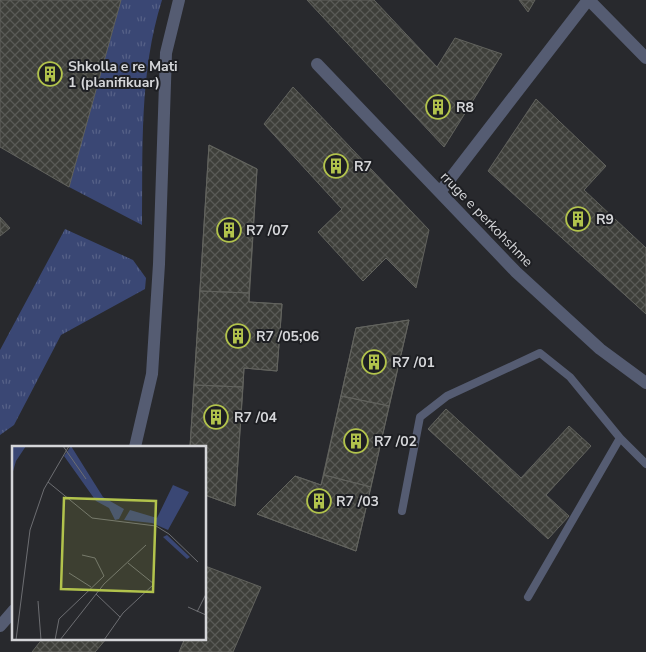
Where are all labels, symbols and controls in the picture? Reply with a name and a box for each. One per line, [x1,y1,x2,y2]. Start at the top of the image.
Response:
place label: Shkolla e re Mati 1 (planifikuar) [68,57,178,92]
building icon: Shkolla e re Mati 1 (planifikuar) [37,61,63,87]
building icon: R8 [425,94,451,120]
place label: R8 [456,98,474,117]
building icon: R7 [323,153,349,179]
place label: R7 [354,157,372,176]
street label: rruge e perkohshme [436,168,537,271]
building icon: R9 [565,206,591,232]
place label: R9 [596,210,614,229]
building icon: R7 /07 [216,217,242,243]
place label: R7 /07 [246,221,289,240]
building icon: R7 /05;06 [225,323,251,349]
place label: R7 /05;06 [256,327,319,346]
building icon: R7 /01 [361,349,387,375]
place label: R7 /01 [392,353,435,372]
building icon: R7 /04 [203,404,229,430]
place label: R7 /04 [234,408,278,427]
building icon: R7 /02 [343,428,369,454]
place label: R7 /02 [374,432,417,451]
inset map [12,446,206,640]
building icon: R7 /03 [306,488,332,514]
place label: R7 /03 [336,492,379,511]

